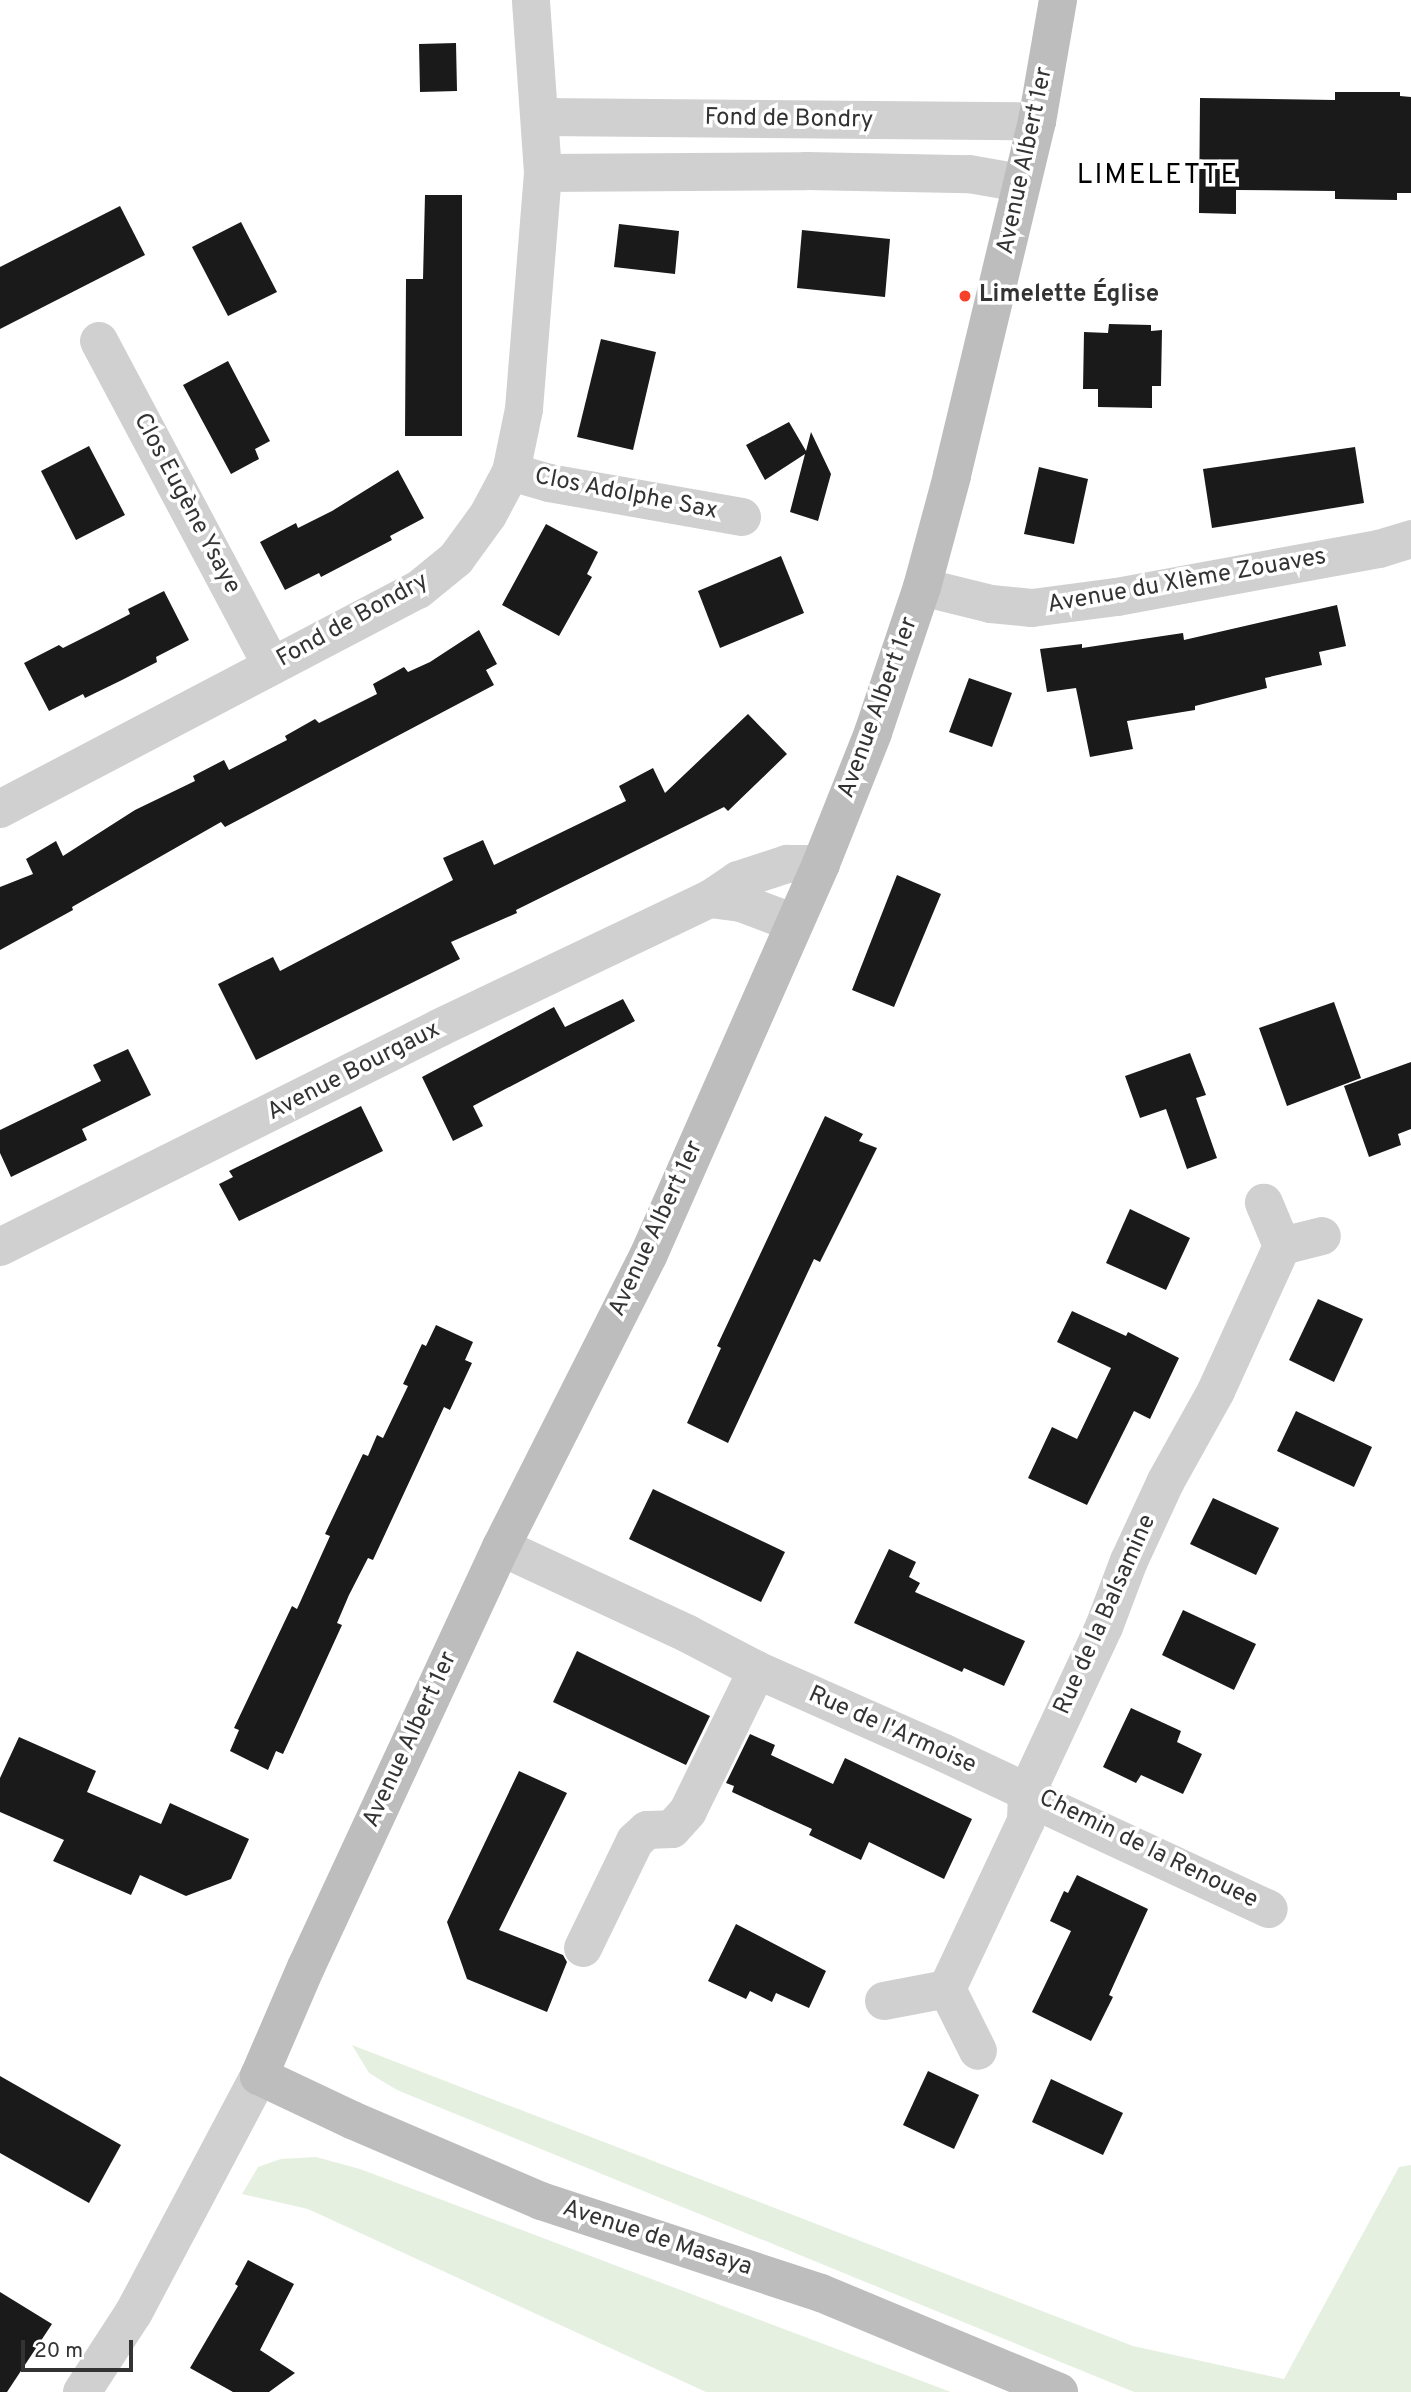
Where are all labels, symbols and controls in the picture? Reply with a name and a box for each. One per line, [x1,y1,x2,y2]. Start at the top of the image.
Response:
street label: Avenue Albert 1er [992,64,1060,258]
street label: Fond de Bondry [704,104,874,136]
district label: LIMELETTE [1078,159,1238,193]
place label: Limelette Église [979,282,1159,310]
marker: Limelette Église [957,288,973,304]
street label: Clos Eugène Ysaye [126,408,246,600]
street label: Clos Adolphe Sax [532,463,720,527]
street label: Avenue du XIème Zouaves [1045,543,1329,621]
street label: Fond de Bondry [272,568,434,674]
street label: Avenue Albert 1er [833,613,925,803]
street label: Avenue Bourgaux [263,1016,445,1128]
street label: Avenue Albert 1er [604,1136,710,1322]
street label: Rue de la Balsamine [1049,1510,1163,1720]
street label: Avenue Albert 1er [358,1647,464,1833]
street label: Rue de l'Armoise [804,1681,980,1781]
street label: Chemin de la Renouee [1034,1784,1262,1916]
street label: Avenue de Masaya [559,2195,755,2283]
scale bar [24,2326,136,2370]
text: 20 m [34,2338,83,2365]

